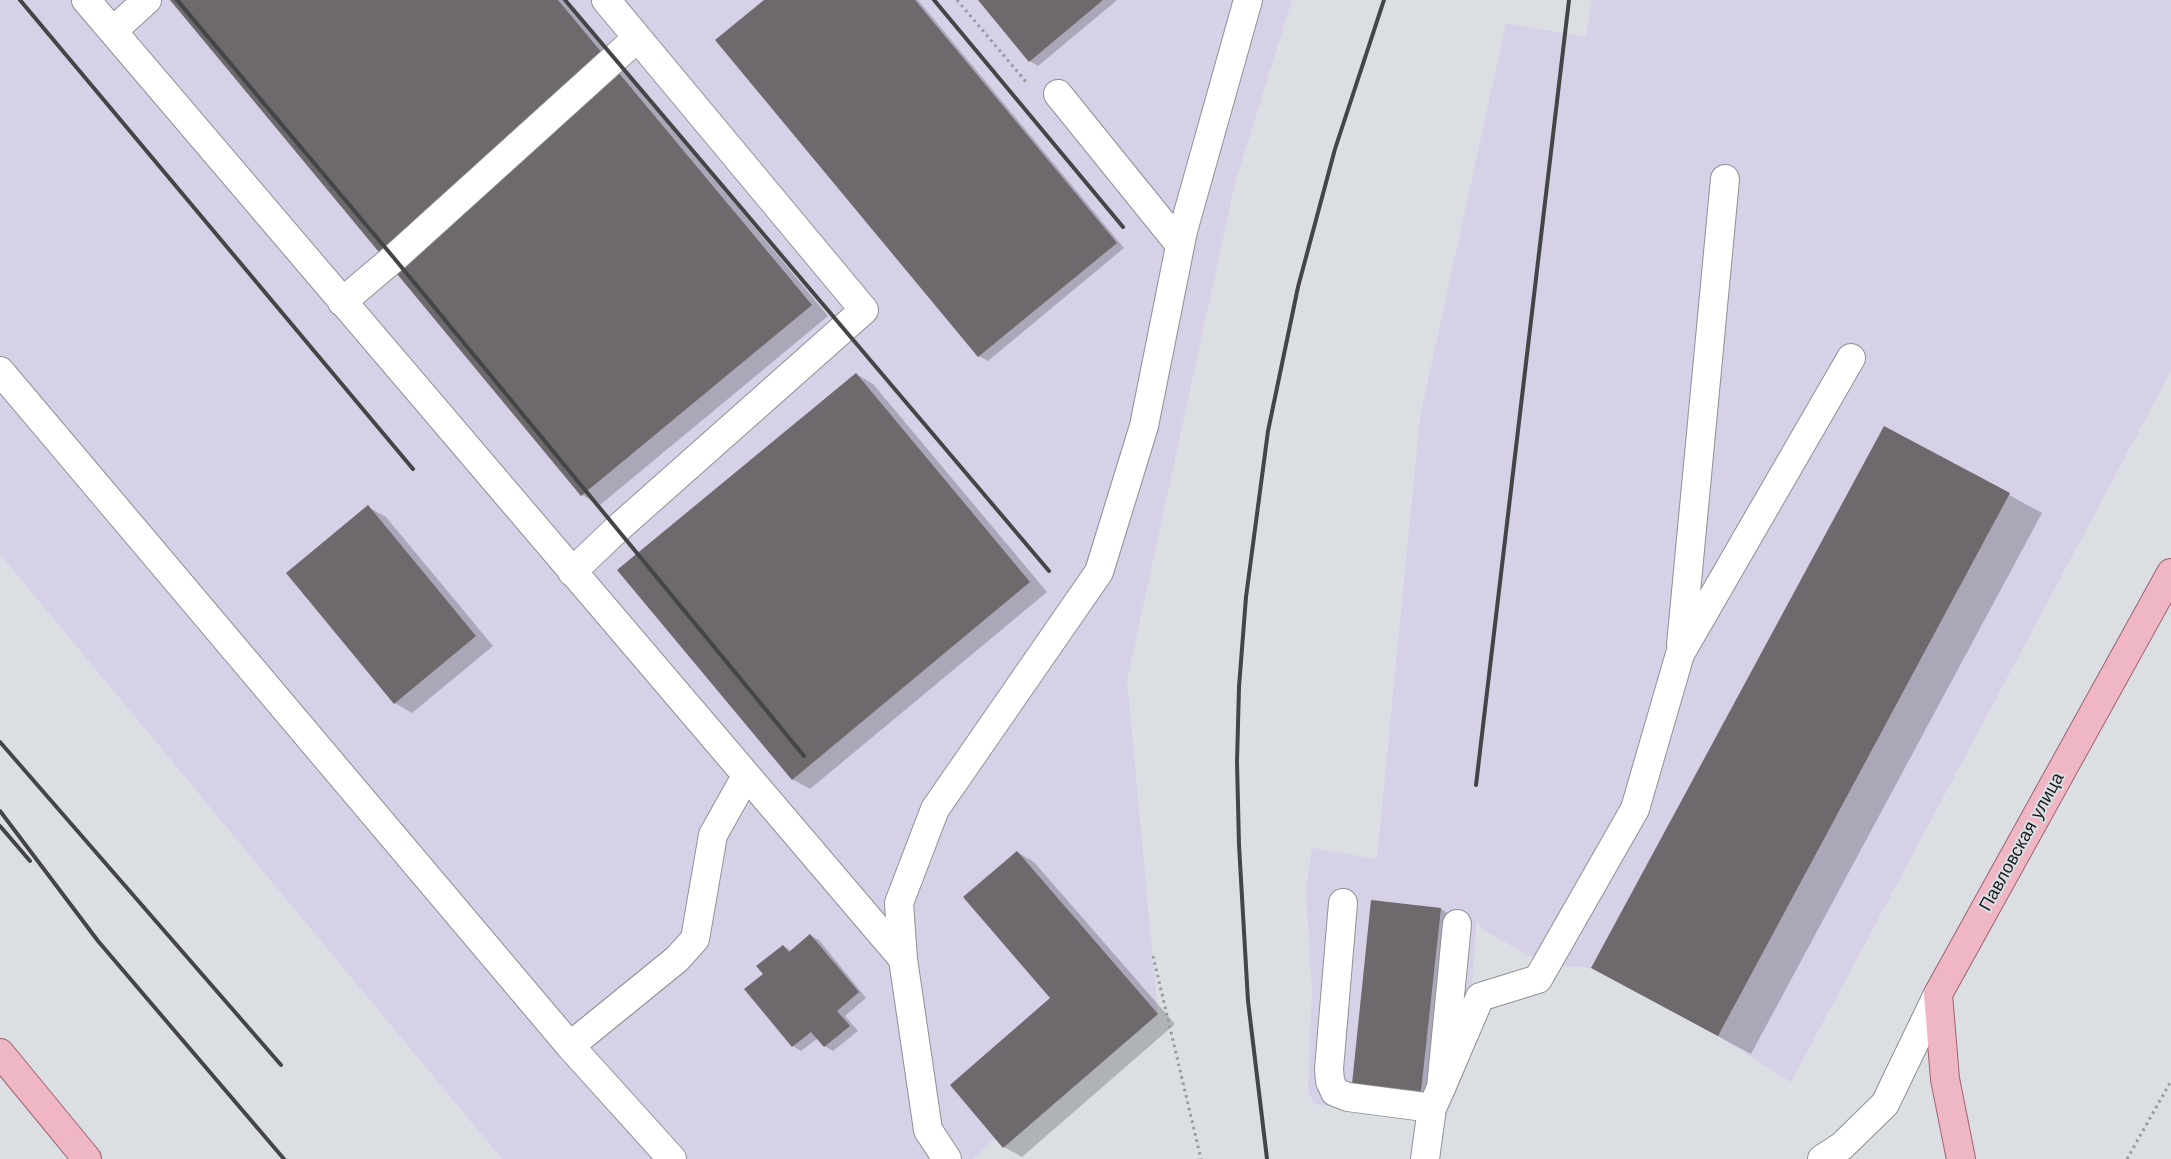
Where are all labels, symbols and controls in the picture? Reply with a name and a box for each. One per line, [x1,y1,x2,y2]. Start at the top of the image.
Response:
street label: Павловская улица [1975,769,2069,915]

